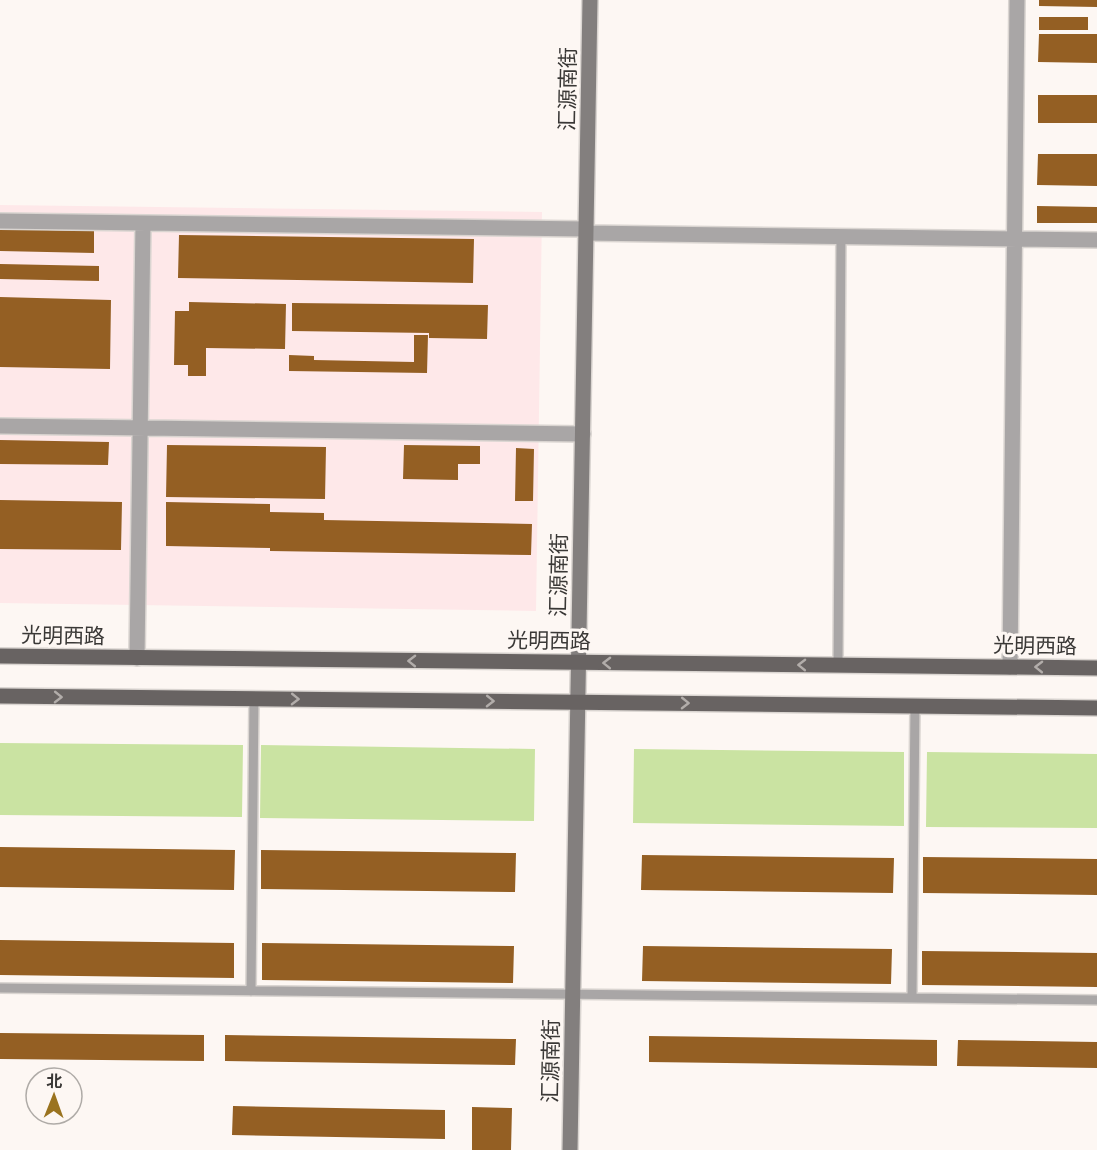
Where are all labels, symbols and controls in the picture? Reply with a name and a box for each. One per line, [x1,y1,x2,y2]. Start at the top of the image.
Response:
street label: 汇源南街 [552,47,583,131]
street label: 汇源南街 [543,533,574,617]
street label: 光明西路 [21,620,105,651]
street label: 光明西路 [507,625,591,656]
street label: 光明西路 [993,630,1077,661]
one-way arrow [407,654,416,667]
one-way arrow [602,657,611,669]
one-way arrow [797,659,806,671]
one-way arrow [1034,661,1043,673]
one-way arrow [54,691,63,703]
one-way arrow [291,693,300,705]
one-way arrow [486,695,495,708]
one-way arrow [681,697,690,710]
street label: 汇源南街 [535,1019,566,1103]
north arrow [24,1066,84,1126]
text: 北 [46,1070,62,1093]

